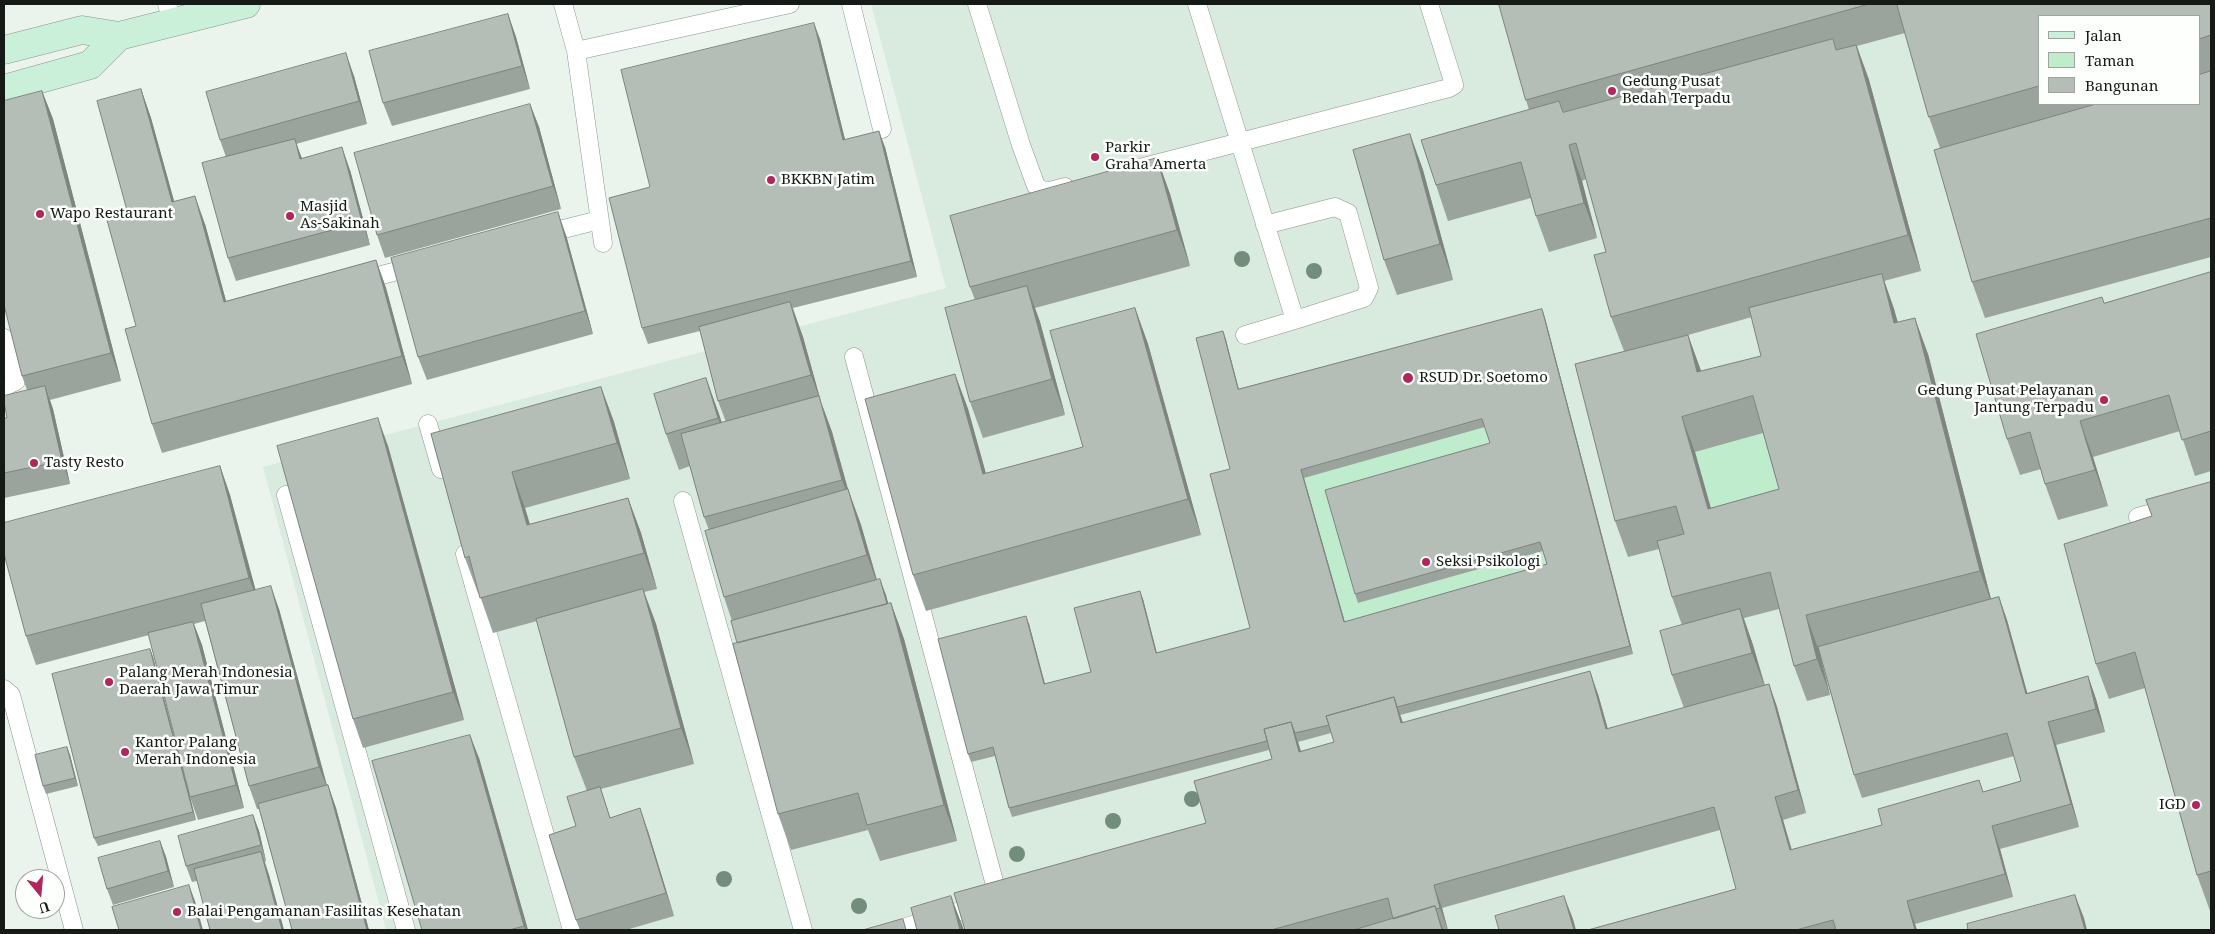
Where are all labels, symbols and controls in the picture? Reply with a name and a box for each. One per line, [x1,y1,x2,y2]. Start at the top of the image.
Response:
legend [2038,15,2200,105]
text: Jalan [2085,25,2122,45]
text: Taman [2085,50,2135,70]
place label: Gedung Pusat Bedah Terpadu [1622,73,1731,108]
text: Bangunan [2085,75,2158,95]
marker: Gedung Pusat Bedah Terpadu [1606,85,1618,97]
place label: Parkir Graha Amerta [1105,139,1206,174]
marker: Parkir Graha Amerta [1089,151,1101,163]
place label: BKKBN Jatim [781,171,875,189]
marker: BKKBN Jatim [765,174,777,186]
place label: Masjid As-Sakinah [300,198,380,233]
place label: Wapo Restaurant [50,205,173,223]
marker: Wapo Restaurant [34,208,46,220]
marker: Masjid As-Sakinah [284,210,296,222]
place label: RSUD Dr. Soetomo [1419,369,1548,387]
marker: RSUD Dr. Soetomo [1401,371,1415,385]
place label: Gedung Pusat Pelayanan Jantung Terpadu [1917,382,2094,417]
marker: Gedung Pusat Pelayanan Jantung Terpadu [2098,394,2110,406]
place label: Tasty Resto [44,454,124,472]
marker: Tasty Resto [28,457,40,469]
place label: Seksi Psikologi [1436,553,1540,571]
marker: Seksi Psikologi [1420,556,1432,568]
place label: Palang Merah Indonesia Daerah Jawa Timur [119,664,293,699]
marker: Palang Merah Indonesia Daerah Jawa Timur [103,676,115,688]
place label: Kantor Palang Merah Indonesia [135,734,256,769]
marker: Kantor Palang Merah Indonesia [119,746,131,758]
place label: IGD [2159,796,2186,814]
marker: IGD [2190,799,2202,811]
north arrow [15,869,65,919]
text: U [36,897,52,918]
place label: Balai Pengamanan Fasilitas Kesehatan [187,903,461,921]
marker: Balai Pengamanan Fasilitas Kesehatan [171,906,183,918]

